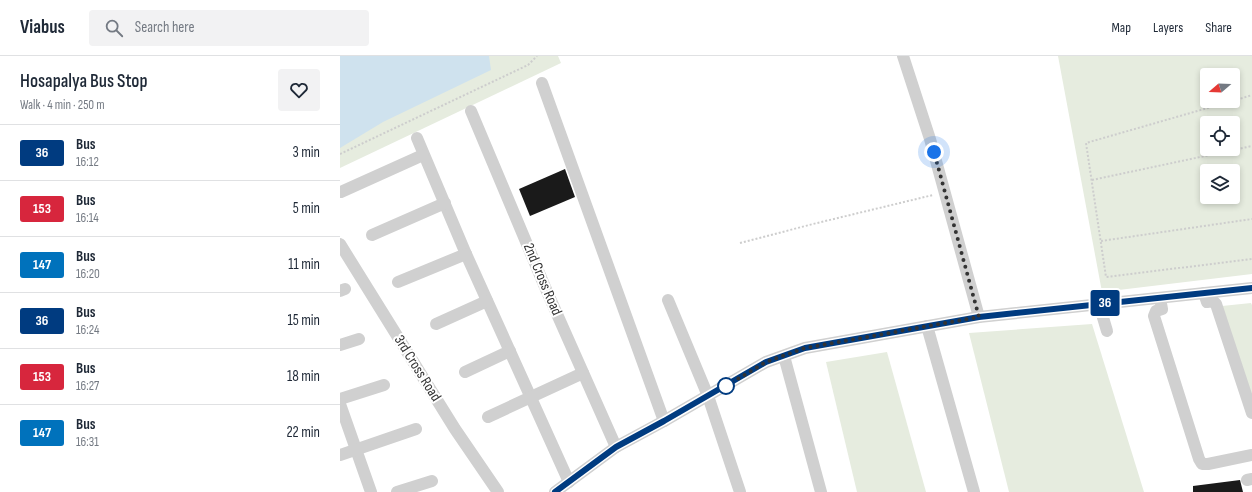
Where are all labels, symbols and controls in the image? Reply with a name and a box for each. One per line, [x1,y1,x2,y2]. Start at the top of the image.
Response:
search box [89,10,369,46]
text: Viabus [20,16,65,39]
icon: search [103,17,125,39]
text: Search here [135,18,194,37]
text: Map [1111,19,1131,36]
text: Layers [1153,19,1183,36]
text: Share [1205,19,1232,36]
north arrow [1200,68,1240,108]
map controls [1200,68,1240,204]
button: heart [278,69,320,111]
text: Hosapalya Bus Stop [20,70,148,93]
text: Walk · 4 min · 250 m [20,97,105,113]
button: locate [1200,116,1240,156]
text: Bus [76,135,95,154]
your location [924,142,944,162]
text: 3 min [292,143,320,162]
text: 36 [36,144,48,161]
text: 16:12 [76,154,99,170]
button: layers [1200,164,1240,204]
text: Bus [76,191,95,210]
text: 5 min [293,199,320,218]
text: 153 [33,200,51,217]
text: 16:14 [76,210,99,226]
street label: 2nd Cross Road [519,240,566,318]
text: Bus [76,247,95,266]
text: 11 min [288,255,320,274]
text: 147 [33,256,51,273]
text: 16:20 [76,266,100,282]
line badge: 36 [1087,290,1123,316]
text: 36 [1099,294,1111,311]
text: Bus [76,303,95,322]
text: 15 min [288,311,320,330]
text: 36 [36,312,48,329]
text: 16:24 [76,322,99,338]
street label: 3rd Cross Road [390,332,445,405]
text: Bus [76,359,95,378]
text: 18 min [287,367,320,386]
text: 153 [33,368,51,385]
unlabelled marker [717,377,735,395]
text: 16:27 [76,378,99,394]
text: Bus [76,415,95,434]
text: 22 min [286,423,320,442]
text: 147 [33,424,51,441]
text: 16:31 [76,434,99,450]

